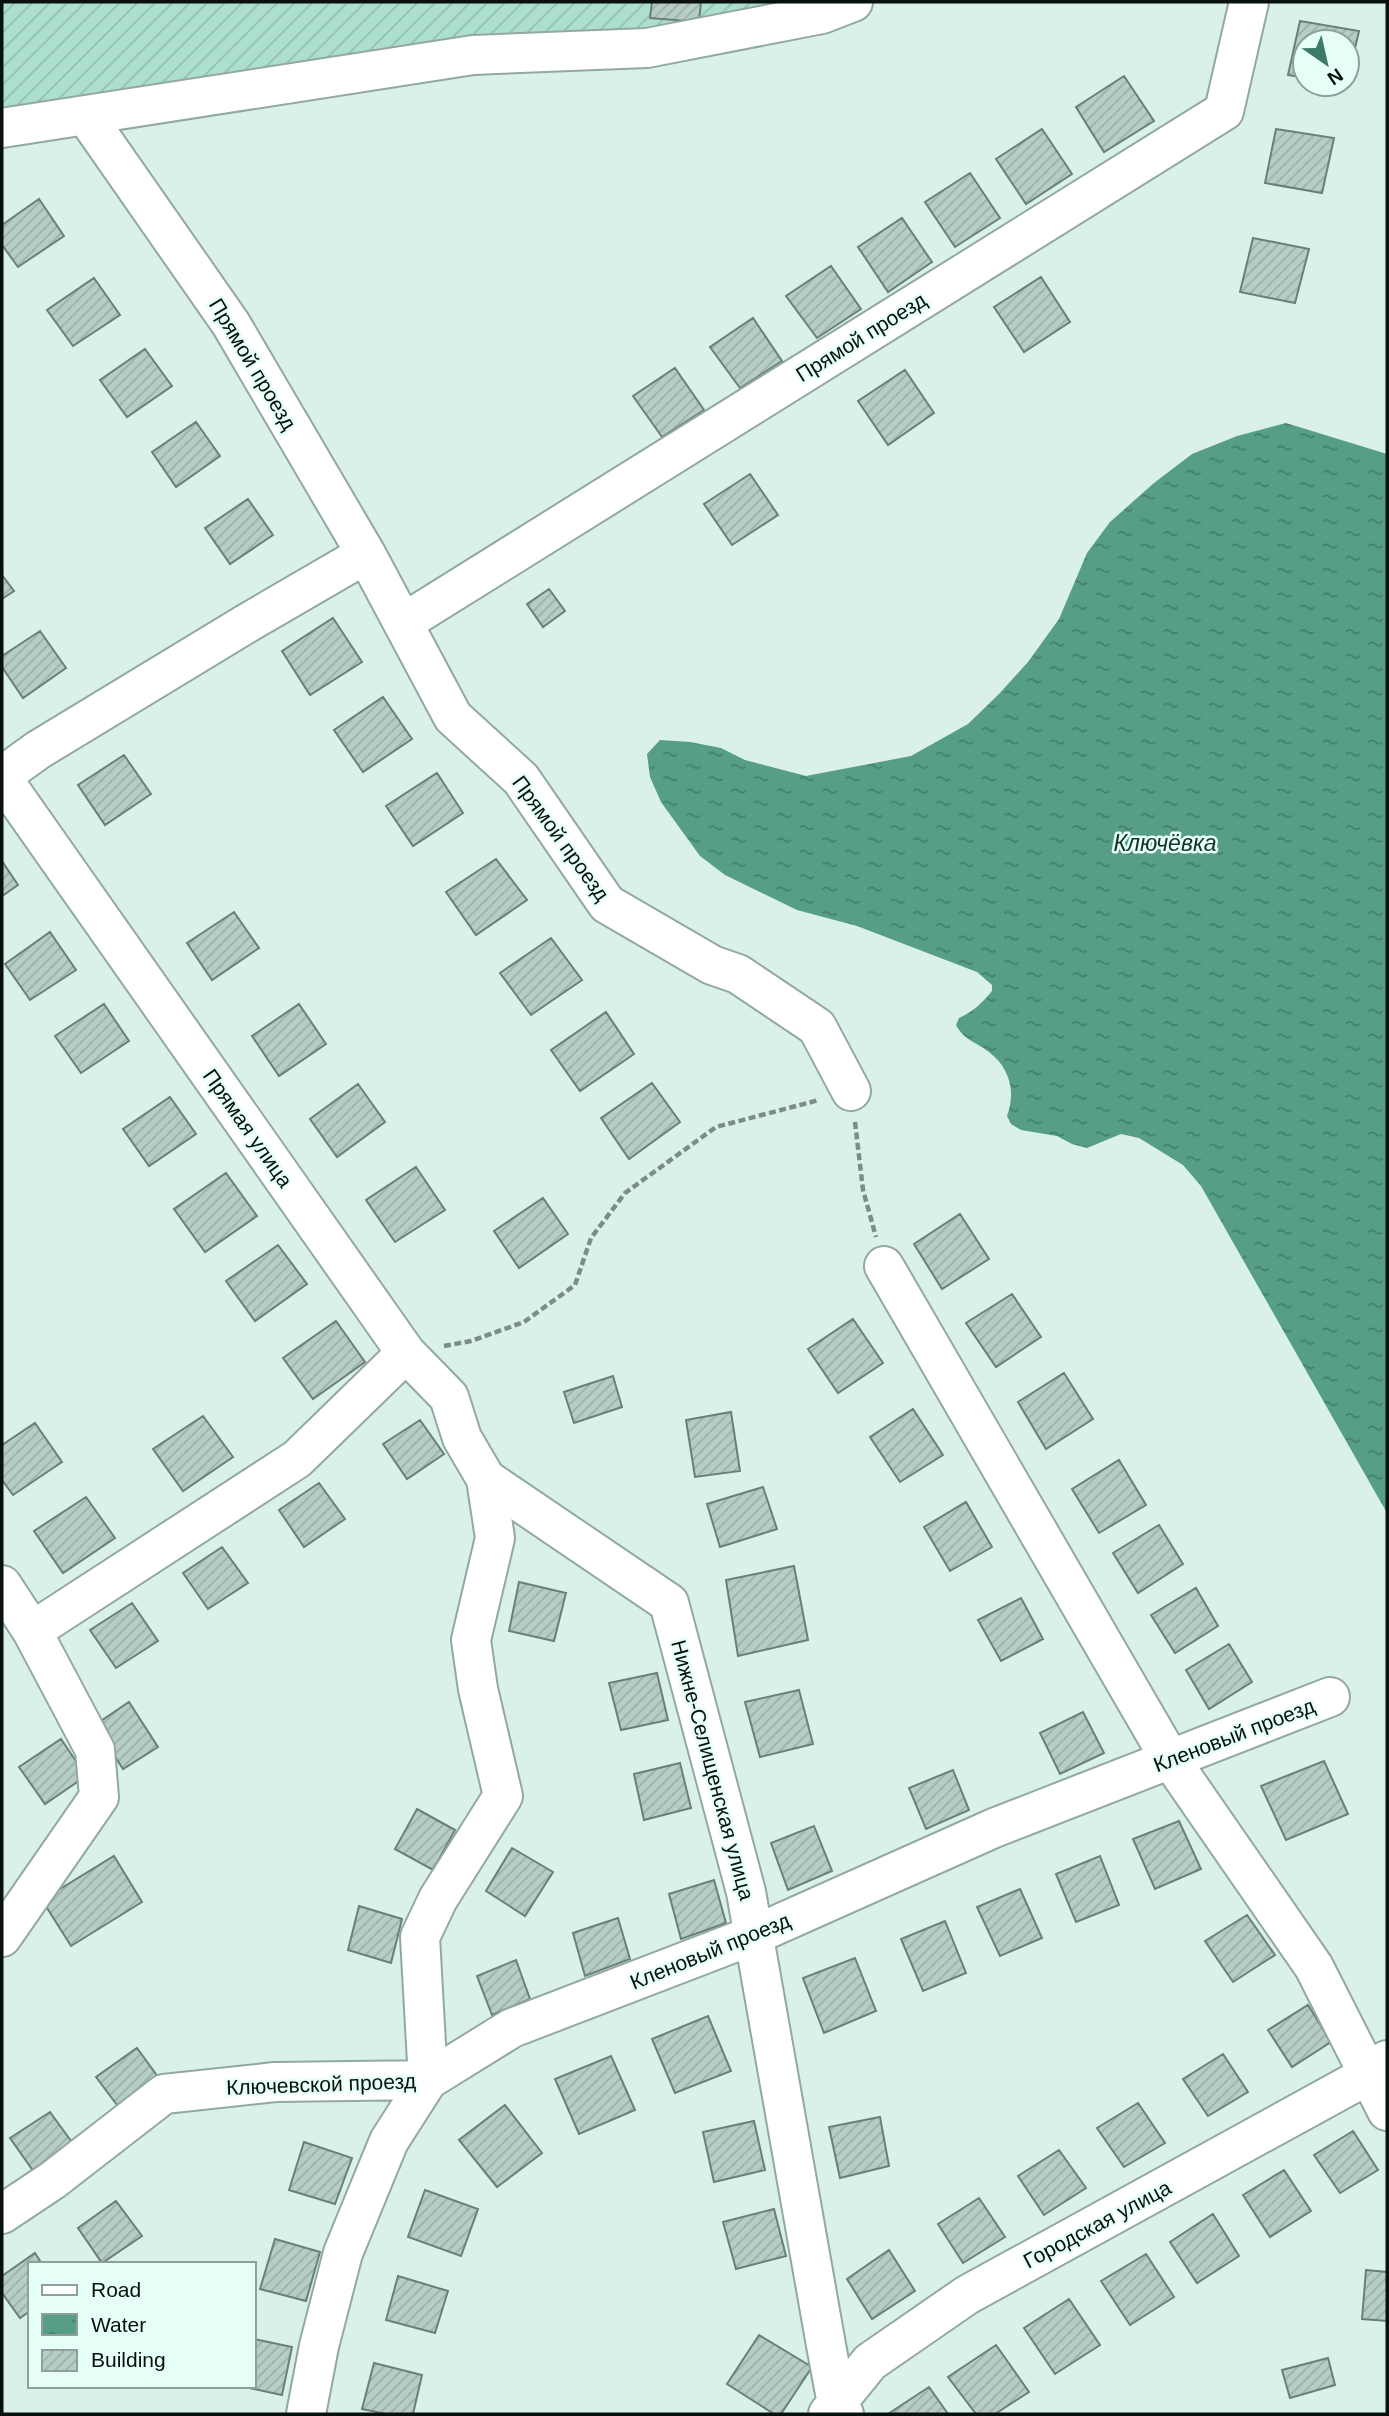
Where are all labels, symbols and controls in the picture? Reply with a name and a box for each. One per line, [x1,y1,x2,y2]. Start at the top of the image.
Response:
north arrow [1291,28,1361,98]
text: N [1324,64,1347,89]
street label: Прямой проезд [792,288,930,386]
street label: Прямой проезд [205,294,301,434]
street label: Прямой проезд [508,771,614,905]
water label: Ключёвка [1113,830,1217,856]
street label: Прямая улица [199,1064,297,1192]
street label: Нижне-Селищенская улица [667,1637,759,1903]
street label: Кленовый проезд [1150,1694,1318,1776]
street label: Кленовый проезд [627,1908,793,1994]
street label: Ключевской проезд [226,2069,416,2099]
street label: Городская улица [1019,2175,1175,2273]
legend [28,2262,256,2388]
text: Road [91,2278,141,2301]
text: Water [91,2313,146,2336]
text: Building [91,2348,166,2371]

